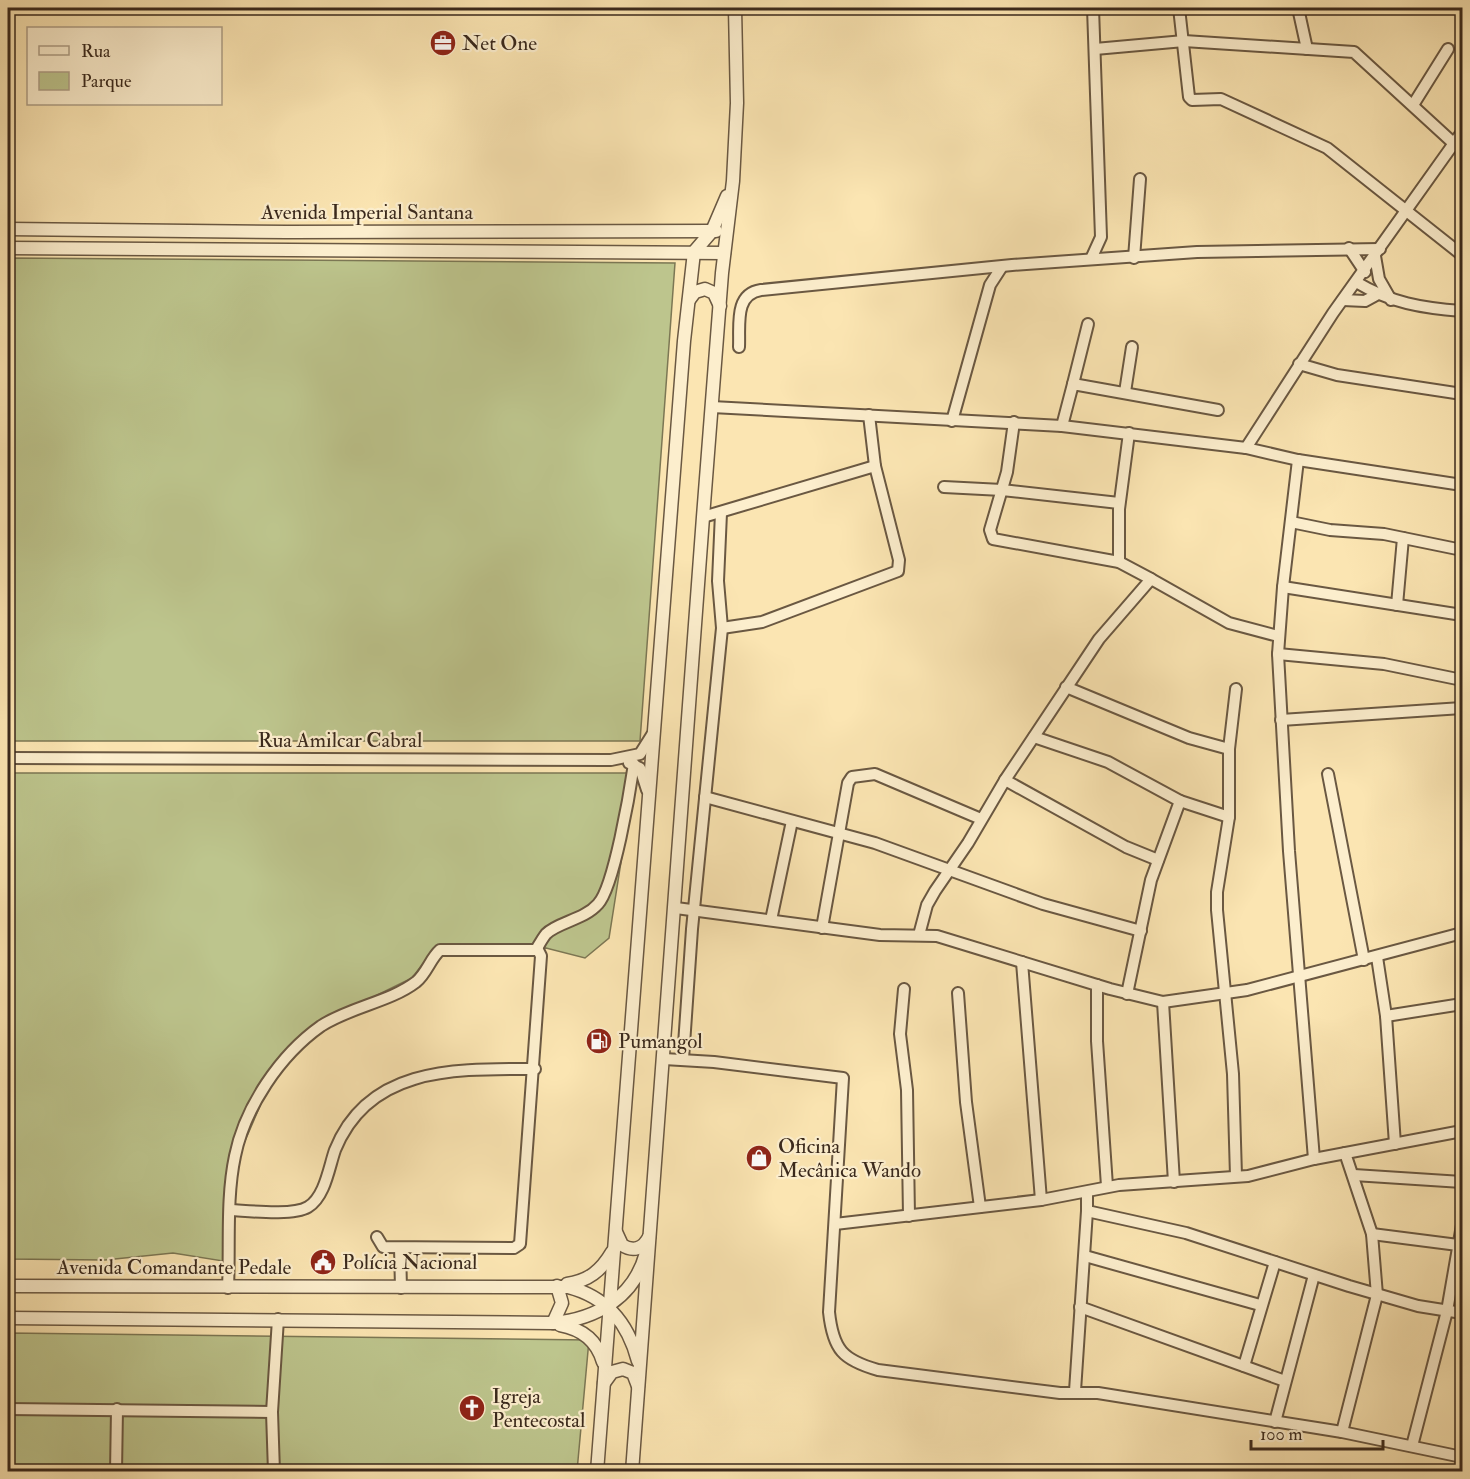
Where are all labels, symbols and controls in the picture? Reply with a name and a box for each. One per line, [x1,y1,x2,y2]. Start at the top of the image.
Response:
legend [27,27,222,105]
office icon: Net One [428,28,458,58]
place label: Net One [462,30,537,57]
text: Rua [81,40,111,63]
text: Parque [81,70,132,93]
street label: Avenida Imperial Santana [260,199,473,226]
street label: Rua Amilcar Cabral [258,727,423,754]
fuel station icon: Pumangol [584,1026,614,1056]
place label: Pumangol [618,1028,703,1055]
place label: Oficina Mecânica Wando [778,1133,921,1184]
shop icon: Oficina Mecânica Wando [744,1143,774,1173]
public building icon: Polícia Nacional [308,1247,338,1277]
place label: Polícia Nacional [342,1249,478,1276]
street label: Avenida Comandante Pedale [56,1254,292,1281]
place label: Igreja Pentecostal [492,1383,586,1434]
church icon: Igreja Pentecostal [457,1393,487,1423]
scale bar [1251,1413,1383,1451]
text: 100 m [1260,1423,1303,1446]

